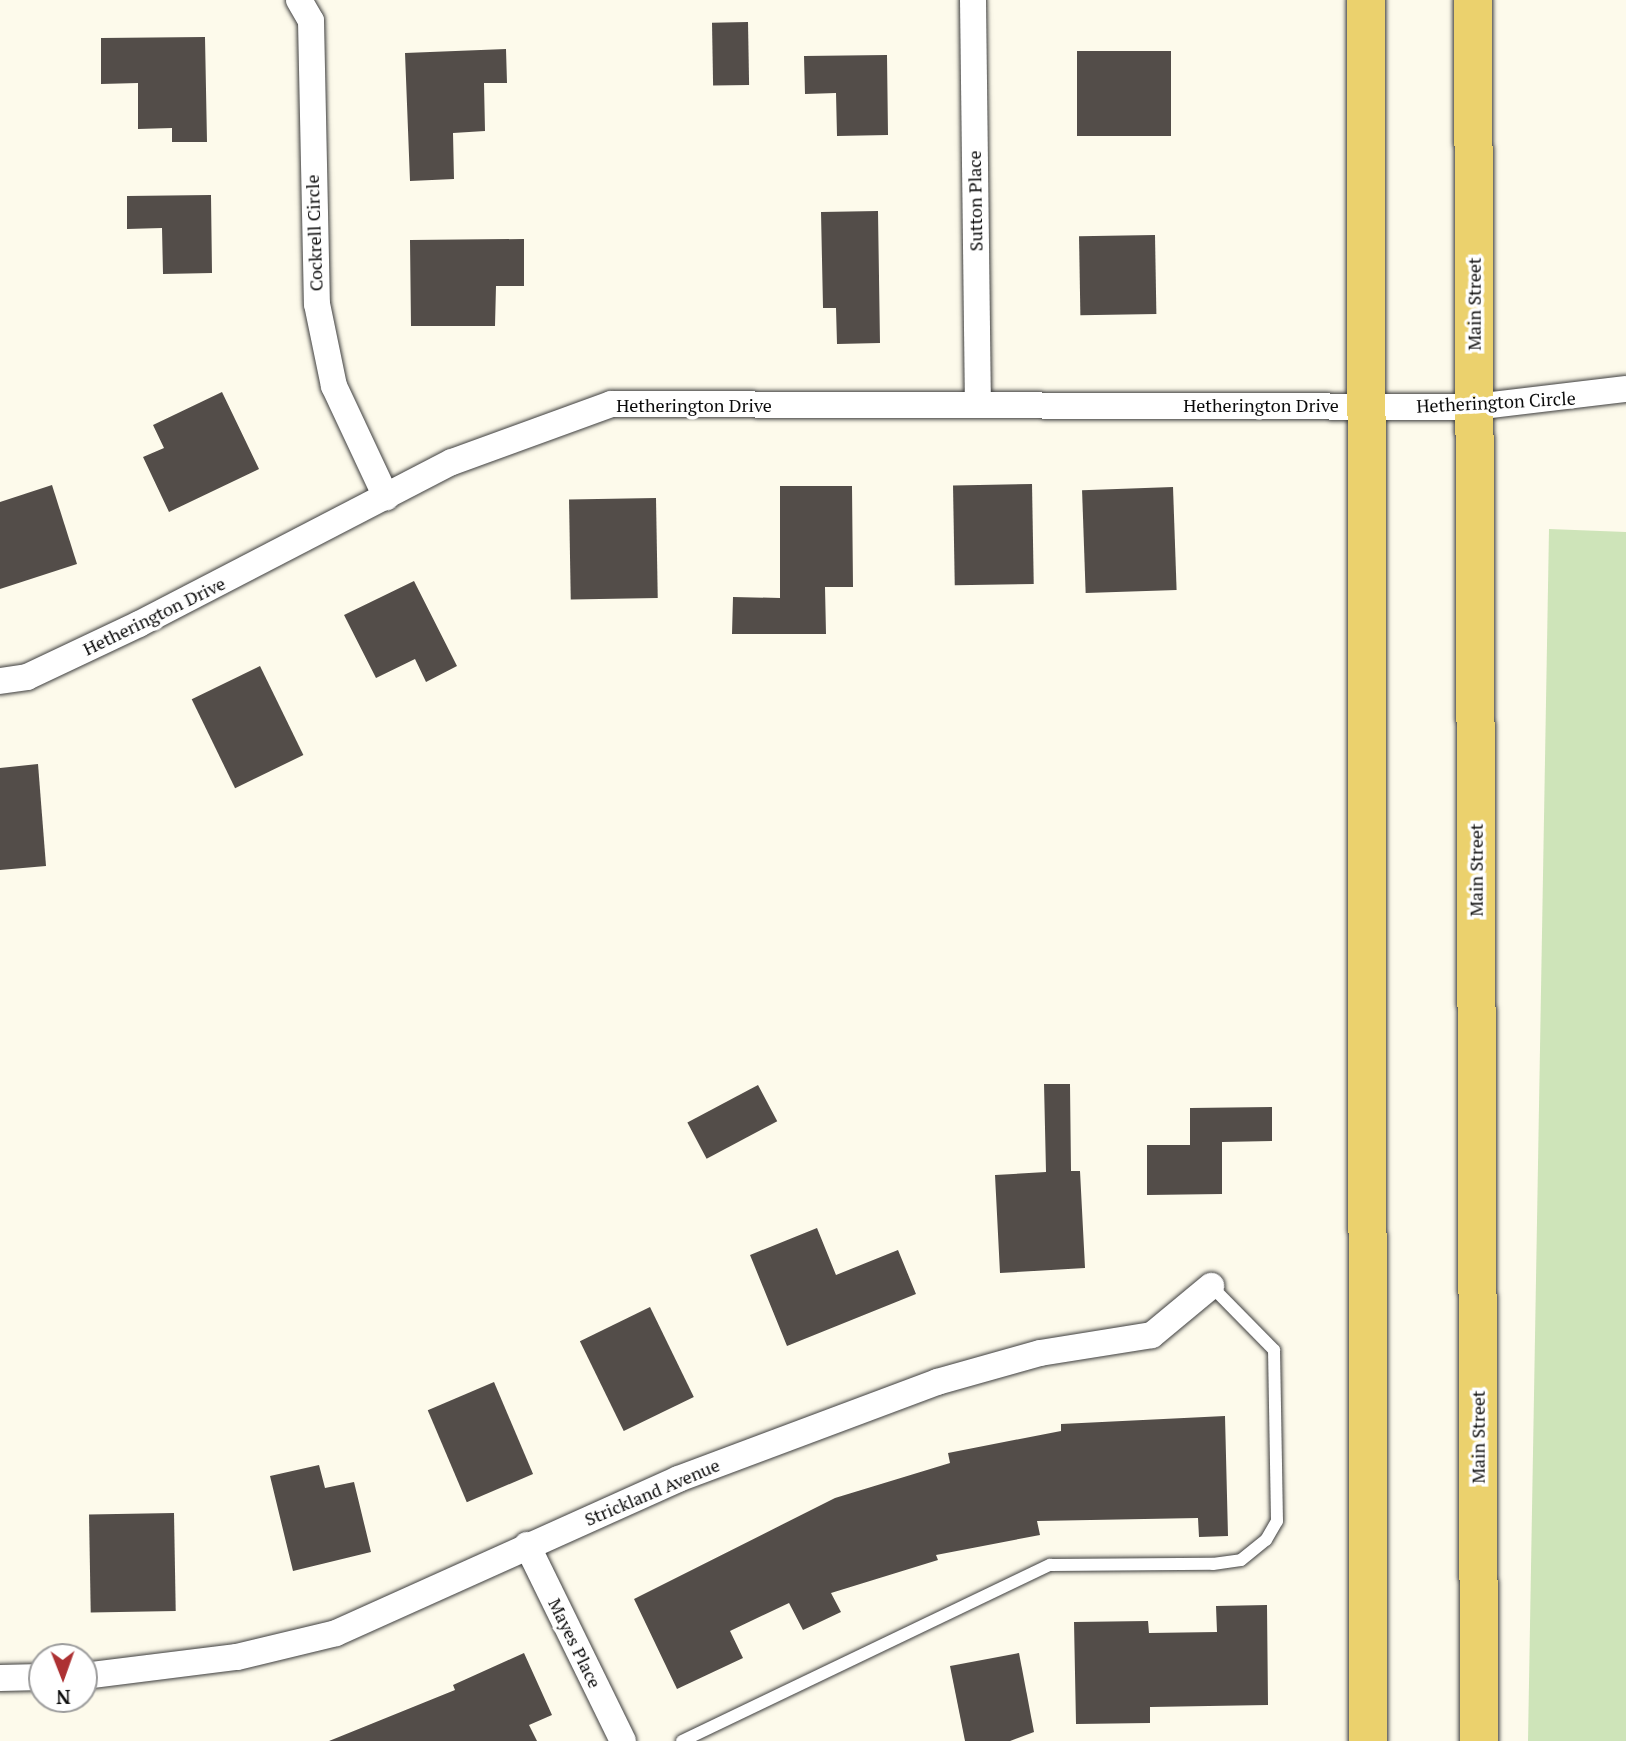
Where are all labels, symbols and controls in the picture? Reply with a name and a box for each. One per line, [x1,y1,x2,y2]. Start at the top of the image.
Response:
street label: Sutton Place [963,150,987,252]
street label: Cockrell Circle [301,174,327,292]
street label: Main Street [1463,257,1485,351]
street label: Hetherington Circle [1416,387,1576,417]
street label: Hetherington Drive [616,394,772,416]
street label: Hetherington Drive [1183,394,1339,416]
street label: Hetherington Drive [79,572,229,660]
street label: Main Street [1465,823,1487,917]
street label: Main Street [1467,1390,1489,1484]
street label: Strickland Avenue [581,1454,723,1530]
street label: Mayes Place [544,1595,606,1691]
north arrow [28,1643,98,1713]
text: N [56,1685,71,1710]

